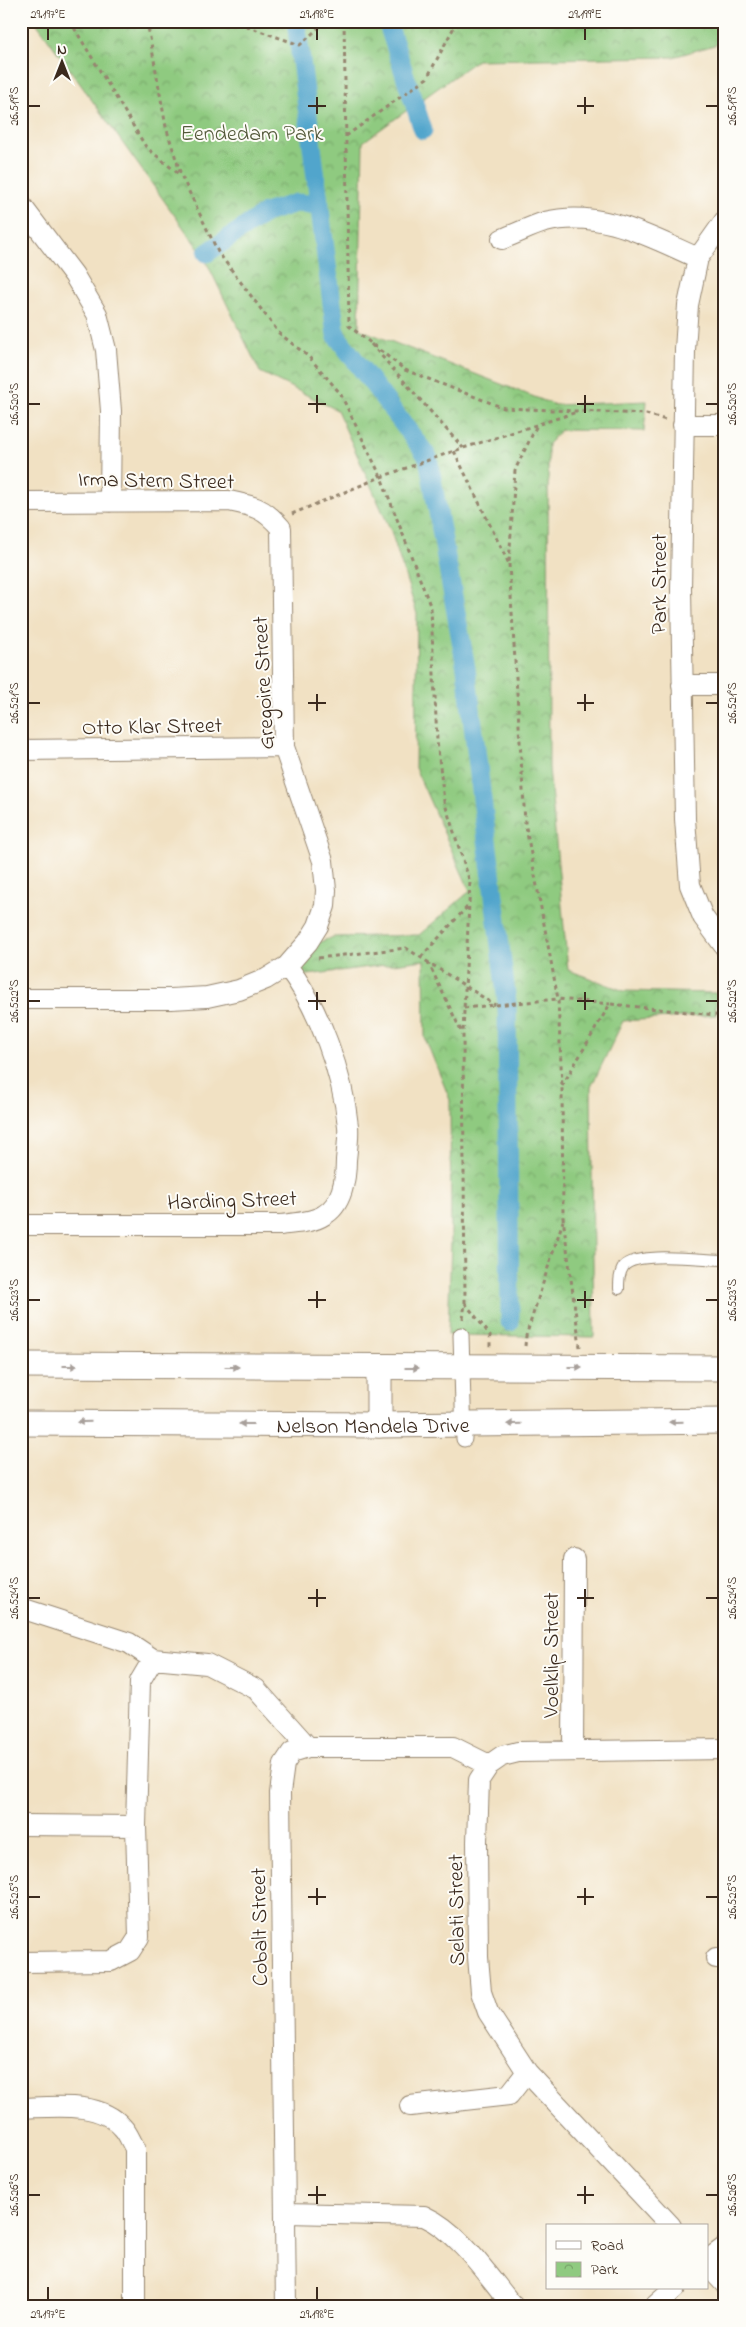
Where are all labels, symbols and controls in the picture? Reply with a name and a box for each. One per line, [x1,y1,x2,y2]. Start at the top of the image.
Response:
text: 29.197°E [31,6,65,24]
text: 29.198°E [300,6,334,24]
text: 29.199°E [568,6,602,24]
north arrow [38,38,88,88]
text: N [57,40,67,61]
text: 26.519°S [6,86,24,125]
text: 26.519°S [724,86,742,125]
park label: Eendedam Park [181,119,324,151]
text: 26.520°S [6,382,24,425]
text: 26.520°S [724,382,742,425]
street label: Irma Stern Street [77,465,235,499]
street label: Park Street [645,533,677,634]
street label: Gregoire Street [245,615,285,750]
text: 26.521°S [6,682,24,724]
text: 26.521°S [724,682,742,724]
street label: Otto Klar Street [82,711,223,745]
text: 26.522°S [6,979,24,1023]
text: 26.522°S [724,979,742,1023]
street label: Harding Street [167,1184,298,1221]
text: 26.523°S [6,1279,24,1321]
text: 26.523°S [724,1279,742,1321]
one-way arrow [62,1362,78,1370]
one-way arrow [225,1363,241,1371]
one-way arrow [567,1363,583,1371]
one-way arrow [405,1364,421,1372]
street label: Nelson Mandela Drive [276,1411,470,1444]
one-way arrow [75,1418,91,1426]
one-way arrow [668,1418,684,1426]
one-way arrow [238,1419,254,1427]
one-way arrow [505,1420,521,1428]
text: 26.524°S [6,1577,24,1619]
text: 26.524°S [724,1577,742,1619]
street label: Voelklip Street [537,1592,569,1719]
street label: Selati Street [441,1853,475,1966]
street label: Cobalt Street [244,1867,278,1986]
text: 26.525°S [6,1875,24,1919]
text: 26.525°S [724,1875,742,1919]
text: 26.526°S [6,2173,24,2216]
text: 26.526°S [724,2173,742,2216]
legend [546,2224,708,2290]
text: Road [591,2235,624,2257]
text: Park [591,2259,619,2281]
text: 29.197°E [31,2306,65,2324]
text: 29.198°E [300,2306,334,2324]

